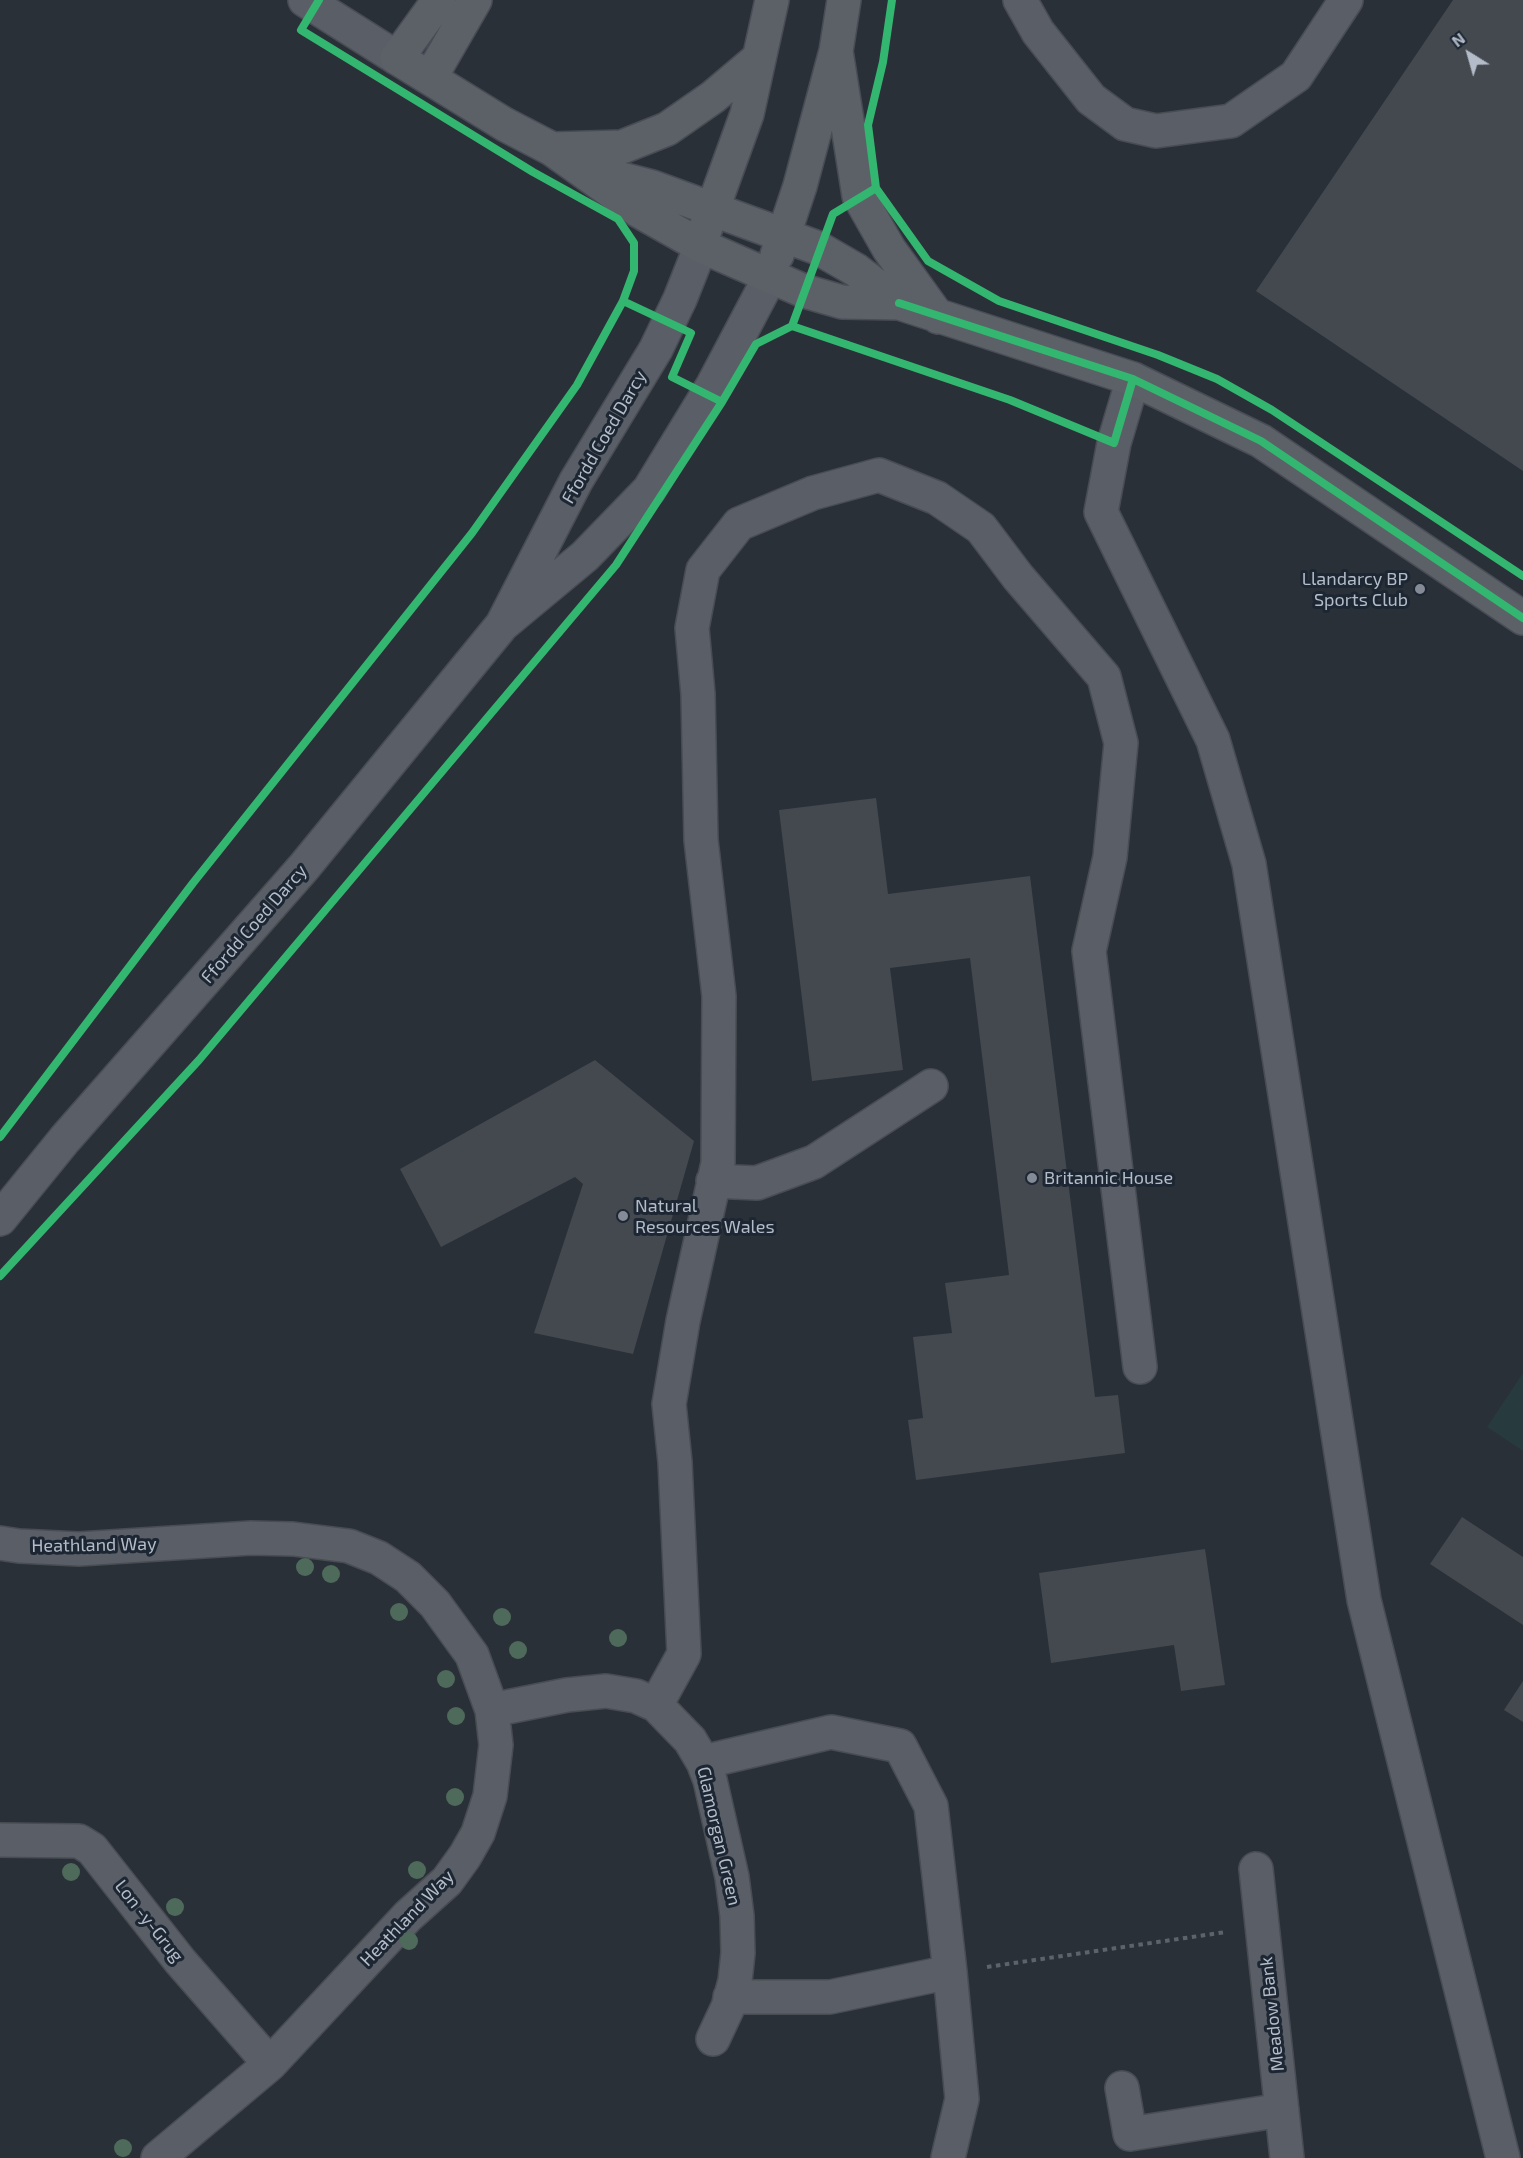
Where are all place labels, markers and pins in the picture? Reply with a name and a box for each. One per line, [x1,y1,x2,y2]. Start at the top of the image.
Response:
place label: Llandarcy BP Sports Club [1302,568,1408,610]
marker: Llandarcy BP Sports Club [1413,582,1427,596]
place label: Britannic House [1044,1167,1173,1189]
marker: Britannic House [1025,1171,1039,1185]
place label: Natural Resources Wales [635,1195,775,1238]
marker: Natural Resources Wales [616,1209,630,1223]

